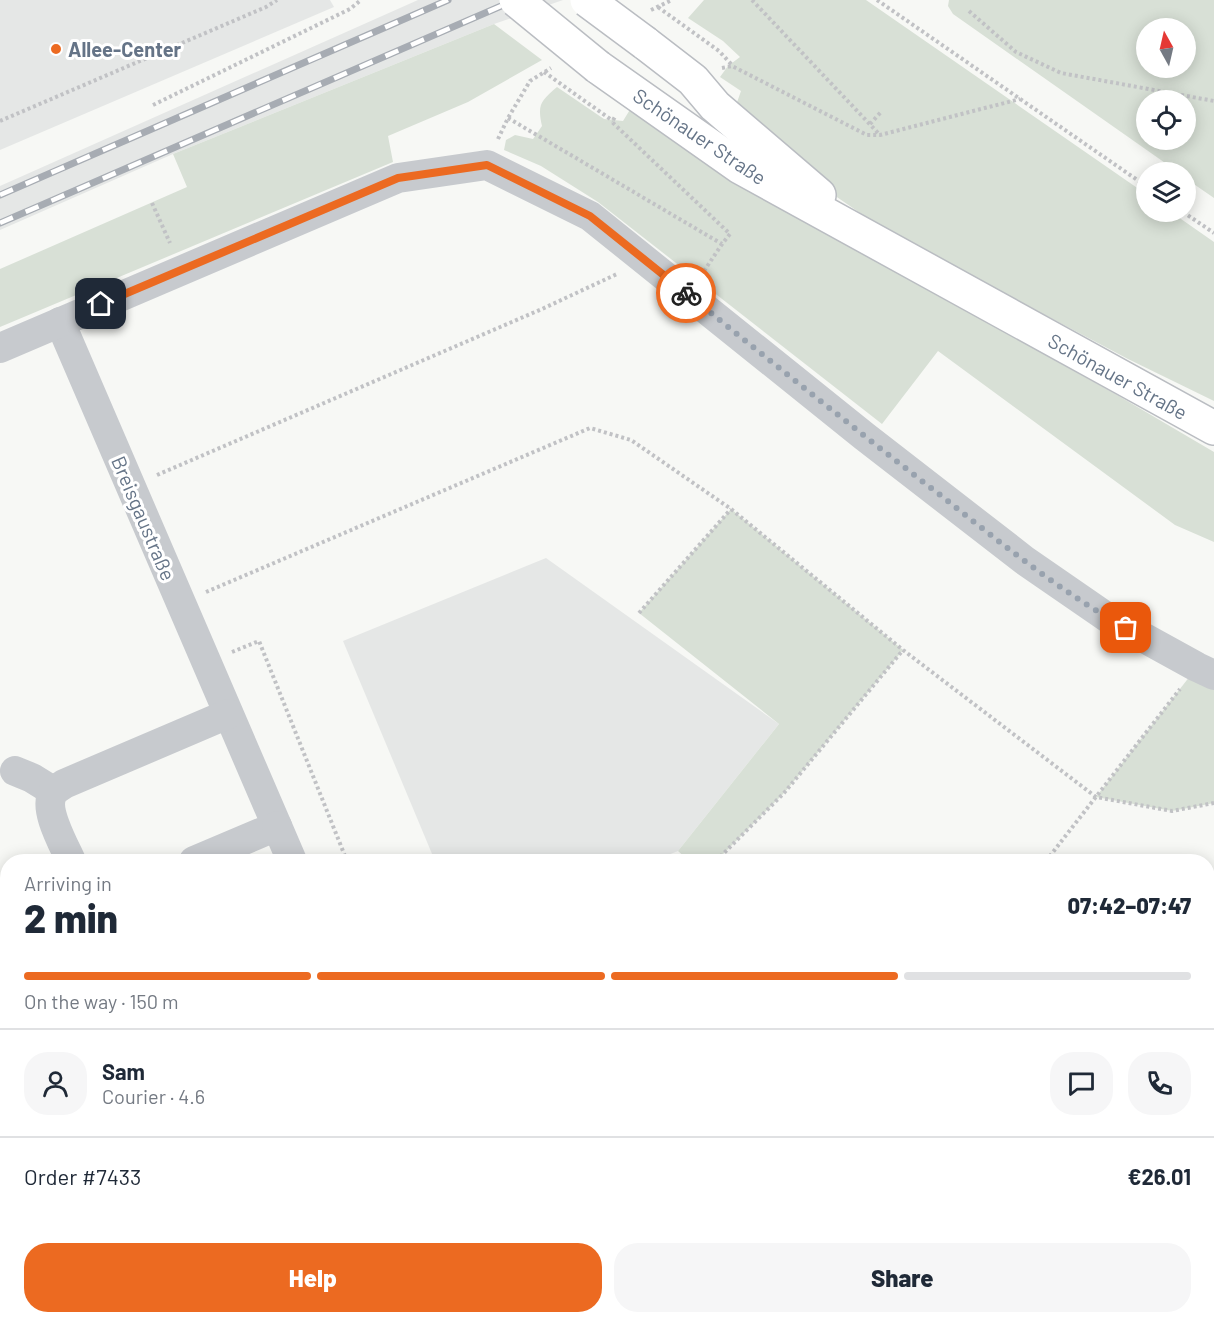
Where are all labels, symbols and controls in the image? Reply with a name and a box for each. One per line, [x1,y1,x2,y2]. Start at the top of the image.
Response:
north arrow [1136,18,1196,78]
map controls [1136,18,1196,222]
place label: Allee-Center [68,37,182,61]
marker: Allee-Center [49,42,63,56]
street label: Schönauer Straße [629,83,771,189]
button: locate [1136,90,1196,150]
button: layers [1136,162,1196,222]
courier [656,263,716,323]
icon: bike [670,277,703,310]
pin [75,278,126,329]
icon: home [84,287,117,320]
street label: Schönauer Straße [1044,328,1192,424]
street label: Breisgaustraße [107,452,181,584]
pin [1100,602,1151,653]
icon: bag [1109,611,1142,644]
text: Arriving in [24,871,112,895]
text: 07:42–07:47 [1067,892,1191,918]
text: 2 min [24,894,118,941]
text: On the way · 150 m [24,989,179,1013]
button: person [24,1052,87,1115]
button: chat [1050,1052,1113,1115]
button: phone [1128,1052,1191,1115]
text: Sam [102,1058,145,1084]
text: Courier · 4.6 [102,1084,205,1108]
text: Order #7433 [24,1163,141,1189]
text: €26.01 [1127,1163,1191,1189]
button: Help [24,1243,602,1312]
button: Share [614,1243,1191,1312]

